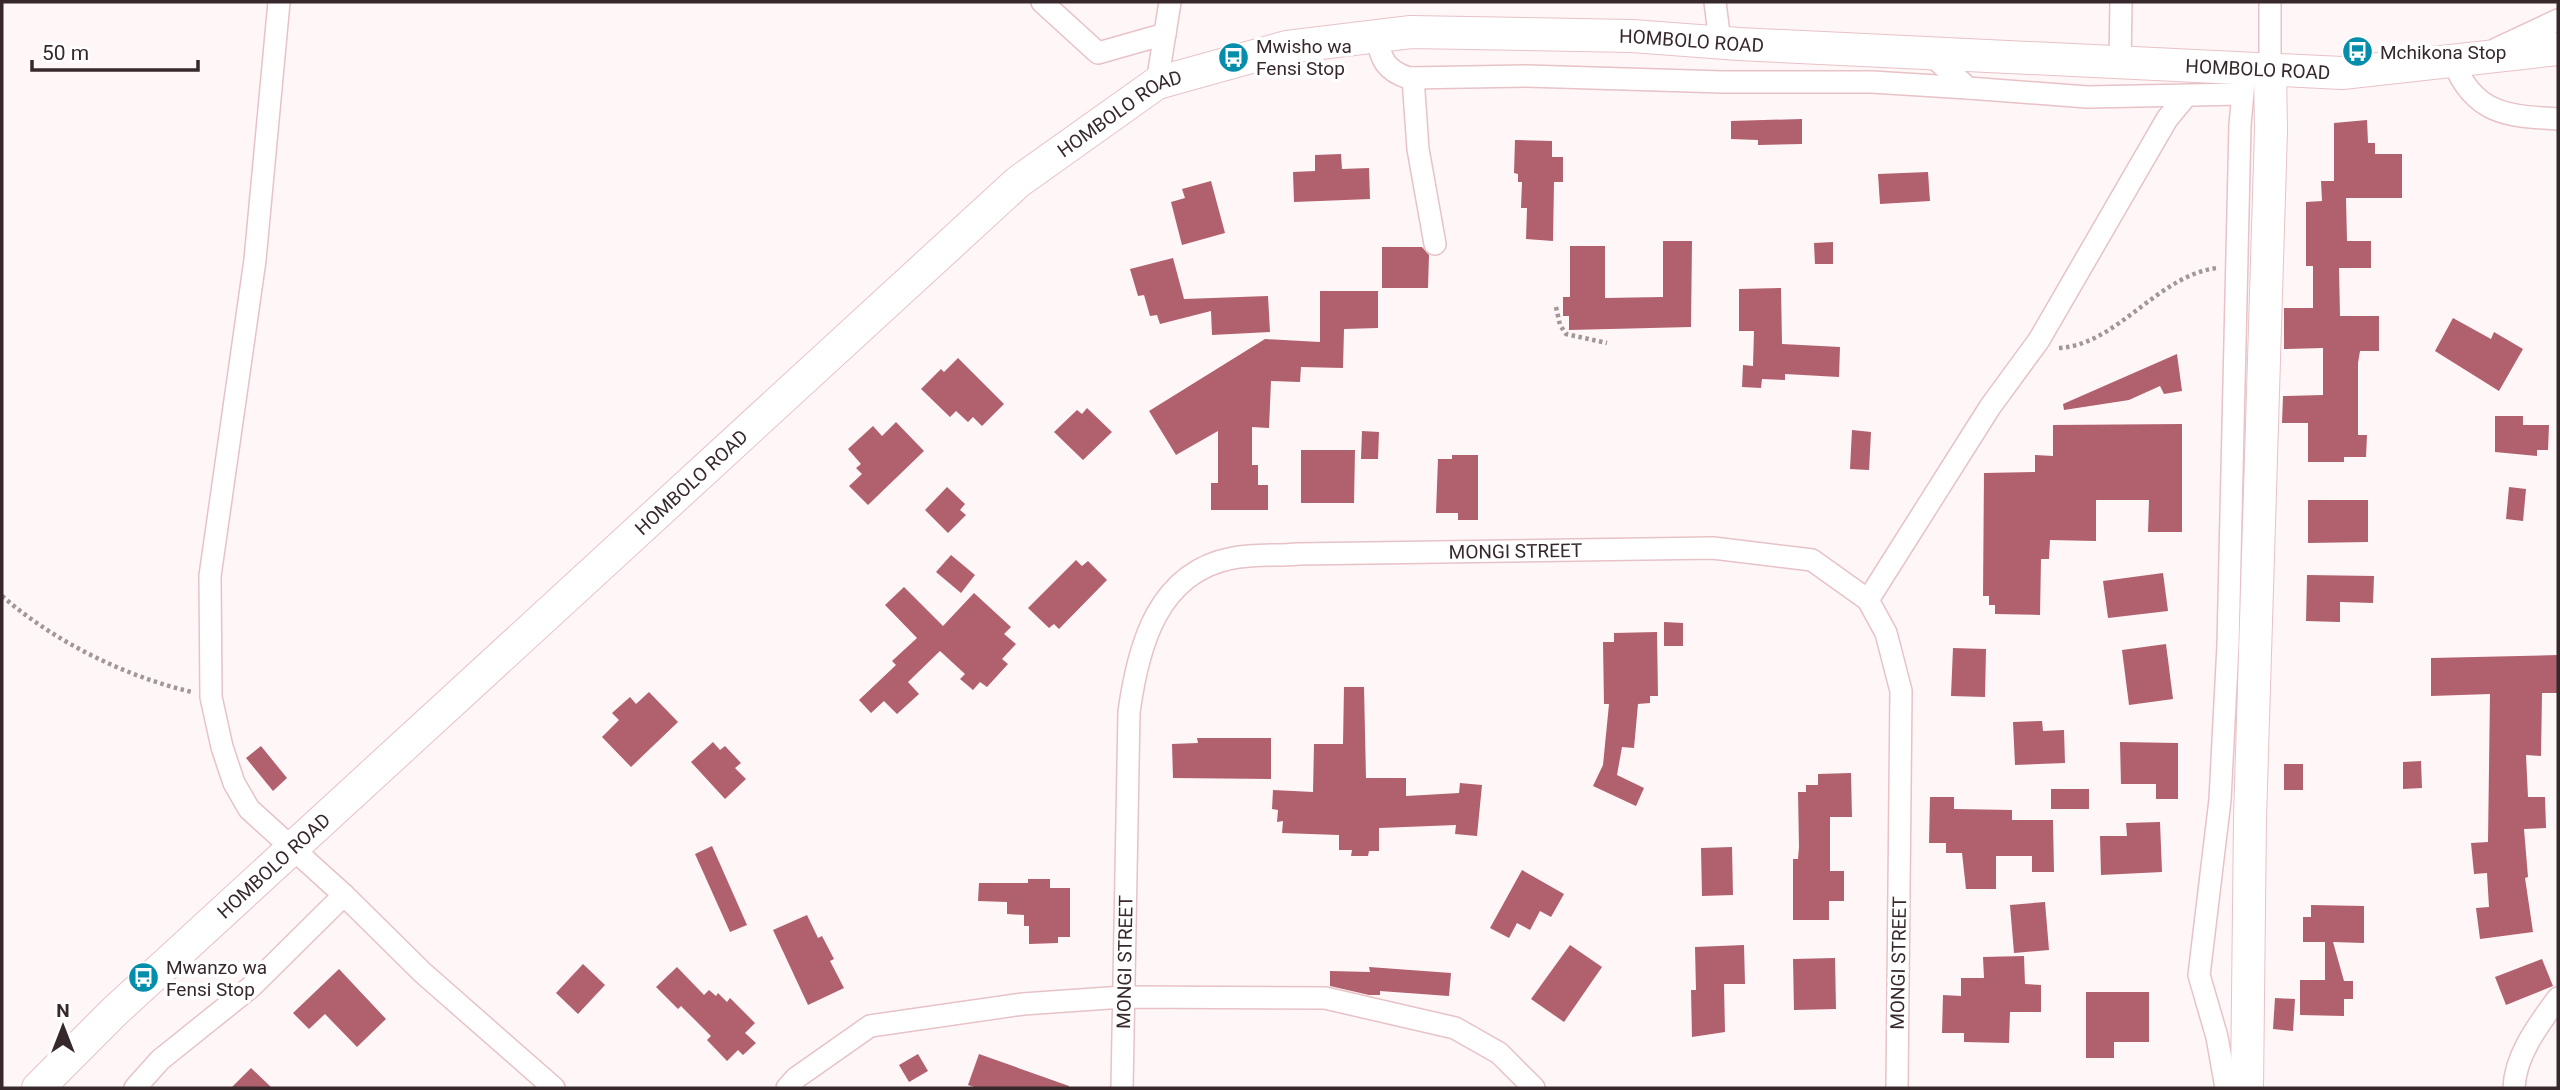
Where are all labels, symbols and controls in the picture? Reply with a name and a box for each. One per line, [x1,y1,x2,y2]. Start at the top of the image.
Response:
street label: HOMBOLO ROAD [1619,25,1765,57]
scale bar [32,28,198,72]
place label: Mwisho wa Fensi Stop [1256,35,1352,80]
bus stop icon: Mchikona Stop [2340,35,2374,69]
bus stop icon: Mwisho wa Fensi Stop [1216,40,1250,74]
text: 50 m [42,41,89,65]
place label: Mchikona Stop [2380,41,2506,64]
street label: HOMBOLO ROAD [2185,54,2331,84]
street label: HOMBOLO ROAD [1053,66,1184,162]
street label: HOMBOLO ROAD [630,425,753,540]
street label: MONGI STREET [1449,539,1582,564]
street label: HOMBOLO ROAD [213,808,335,923]
street label: MONGI STREET [1112,895,1138,1029]
street label: MONGI STREET [1886,896,1911,1030]
place label: Mwanzo wa Fensi Stop [166,956,267,1001]
bus stop icon: Mwanzo wa Fensi Stop [126,961,160,995]
north arrow [28,992,98,1062]
text: N [56,999,70,1022]

